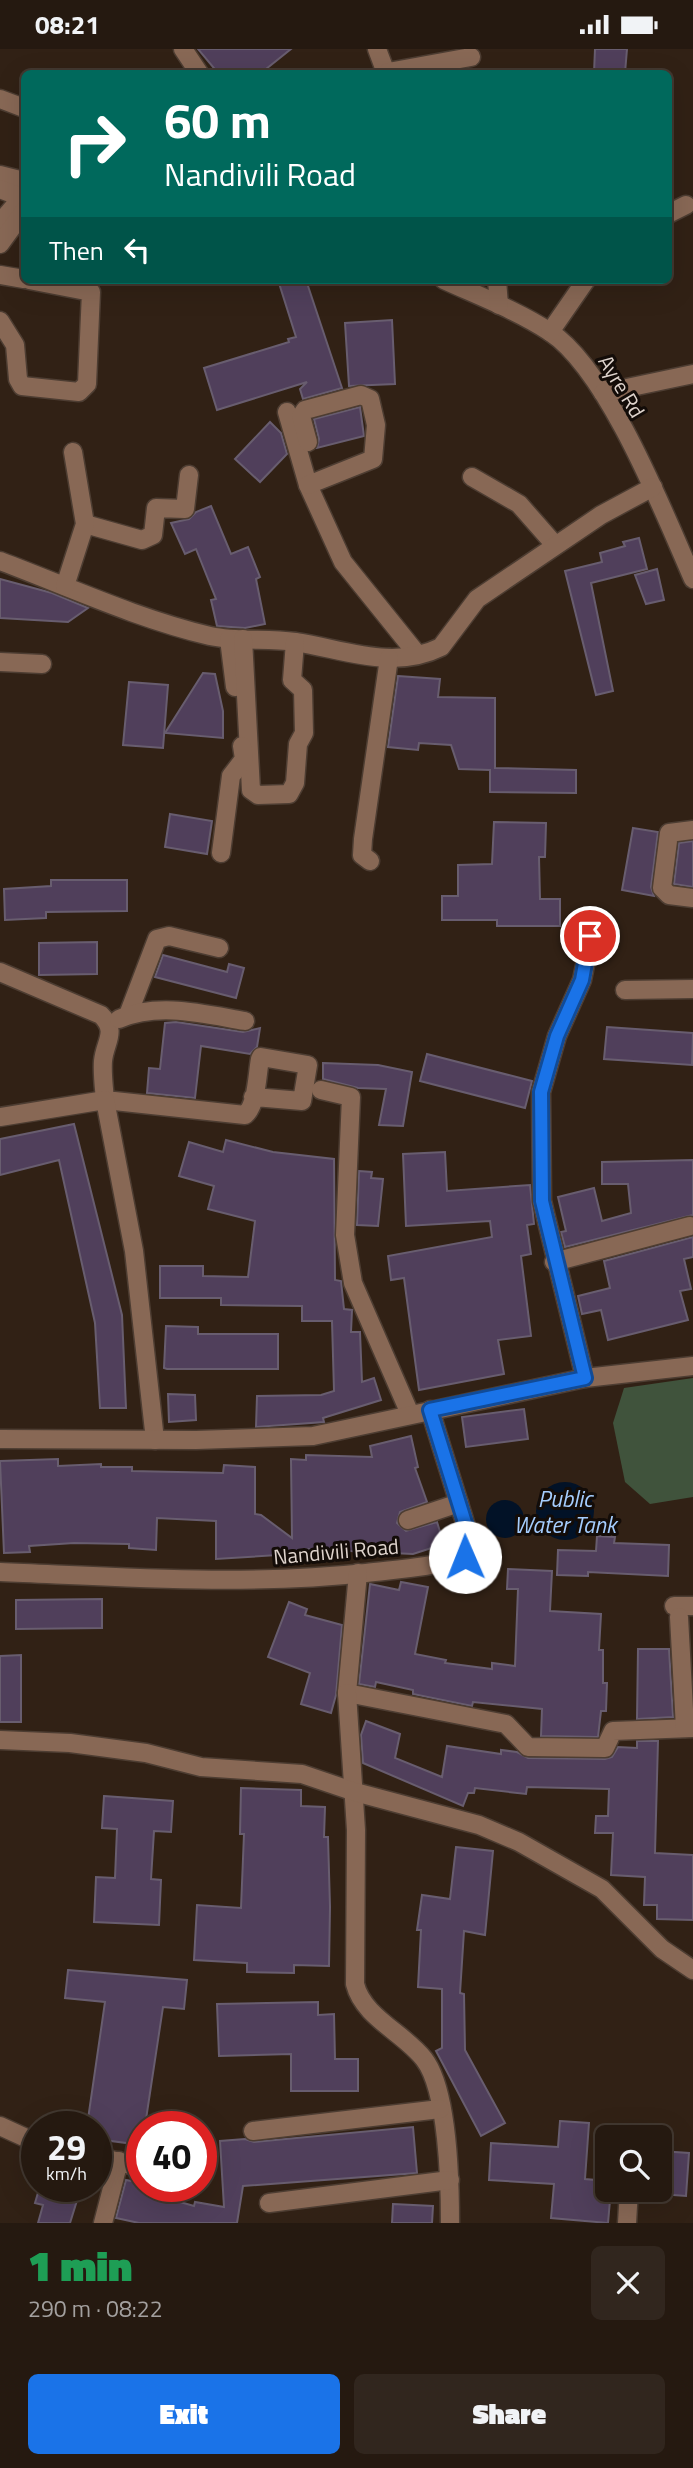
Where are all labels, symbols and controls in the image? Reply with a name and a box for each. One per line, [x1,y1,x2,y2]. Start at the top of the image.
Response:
text: 08:21 [35,5,100,44]
text: 60 m [164,82,271,157]
icon: right [49,98,140,189]
text: Nandivili Road [164,150,356,198]
text: Then [49,231,104,270]
icon: left [118,231,156,269]
street label: Ayre Rd [591,348,653,424]
pin [560,906,620,966]
icon: arrive [571,917,609,955]
water label: Public Water Tank [514,1481,619,1542]
position arrow [428,1520,502,1594]
street label: Nandivili Road [272,1530,400,1572]
speed limit sign: 40 [126,2111,217,2202]
text: 29 [47,2120,86,2174]
map controls [595,2125,672,2202]
button: search [595,2125,672,2202]
text: km/h [46,2160,87,2187]
text: 1 min [28,2233,132,2297]
button: close [591,2246,665,2320]
text: 290 m · 08:22 [28,2291,163,2326]
button: Exit [28,2374,340,2454]
button: Share [354,2374,665,2454]

